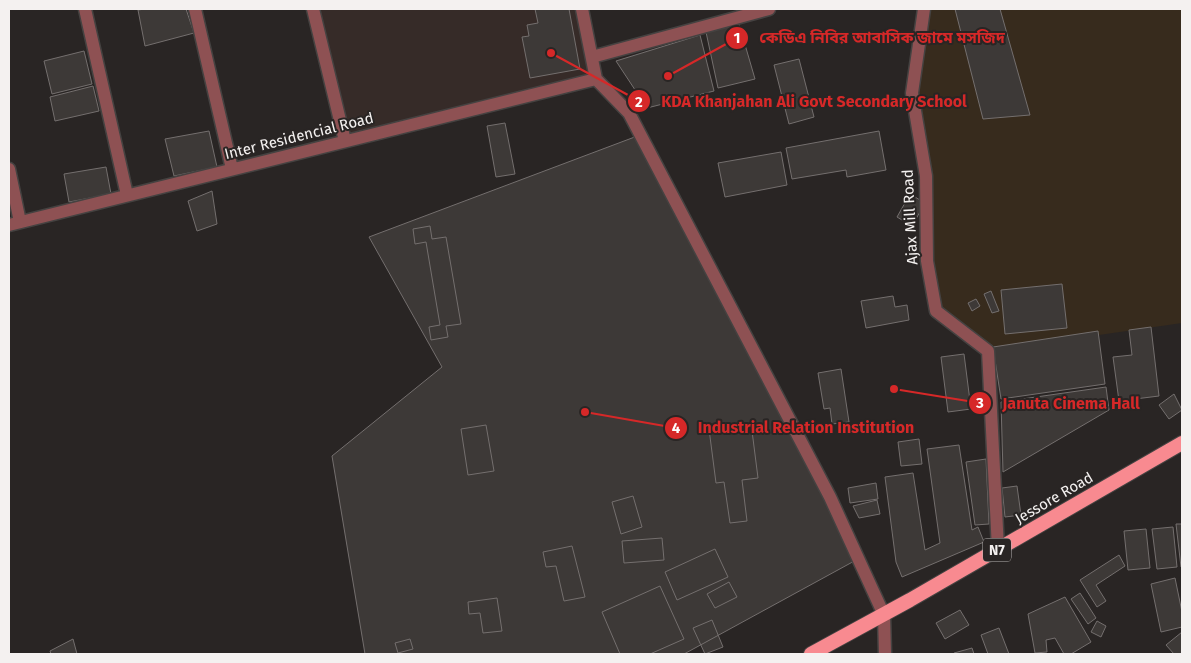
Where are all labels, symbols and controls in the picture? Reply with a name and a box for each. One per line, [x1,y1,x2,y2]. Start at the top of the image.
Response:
callout: কেডিএ নিবির আবাসিক জামে মসজিদ [724,22,1015,53]
text: কেডিএ নিবির আবাসিক জামে মসজিদ [759,28,1006,47]
text: 1 [734,29,740,47]
callout: KDA Khanjahan Ali Govt Secondary School [626,86,977,117]
text: KDA Khanjahan Ali Govt Secondary School [661,92,967,111]
text: 2 [635,93,643,111]
street label: Inter Residencial Road [223,109,375,163]
street label: Ajax Mill Road [899,169,921,265]
callout: Januta Cinema Hall [968,388,1150,419]
text: 3 [975,394,984,412]
text: Januta Cinema Hall [1001,394,1140,413]
callout: Industrial Relation Institution [663,412,925,443]
text: Industrial Relation Institution [698,418,914,437]
text: 4 [672,419,681,437]
street label: Jessore Road [1012,468,1096,528]
road number: N7 [983,538,1011,562]

